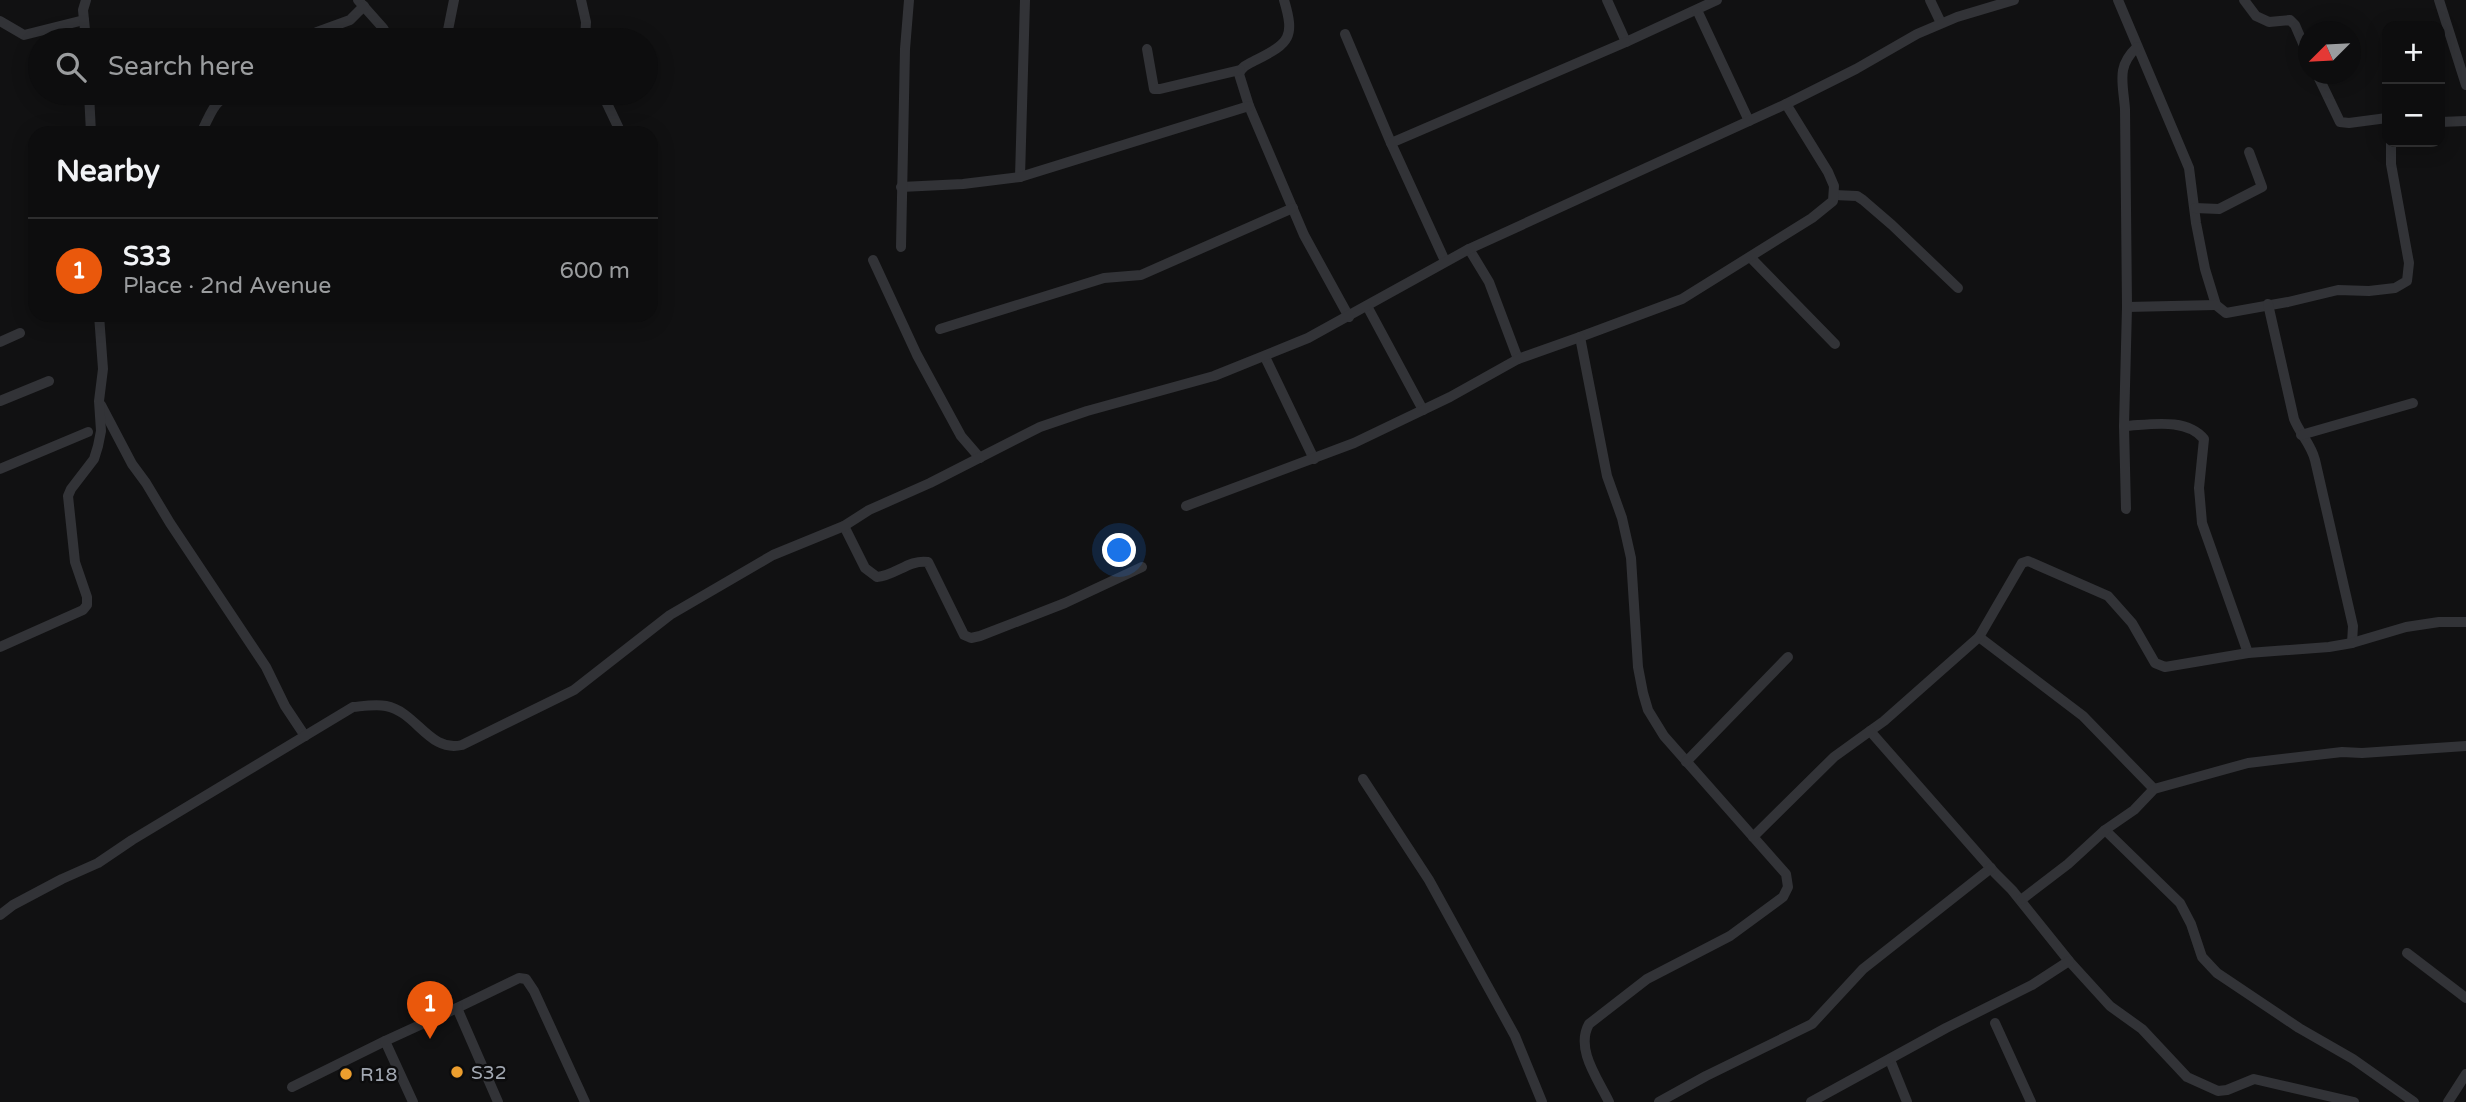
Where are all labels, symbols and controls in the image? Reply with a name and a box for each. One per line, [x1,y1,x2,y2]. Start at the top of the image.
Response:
north arrow [2298,21,2361,84]
map controls [2382,21,2445,147]
button: + [2382,21,2445,84]
search box [28,28,658,105]
icon: search [52,48,90,86]
text: Search here [108,51,254,82]
button: − [2382,84,2445,147]
text: Nearby [56,153,160,190]
text: S33 [123,241,172,272]
text: 1 [72,257,86,285]
text: 600 m [560,257,630,285]
text: Place · 2nd Avenue [123,272,331,300]
your location [1102,533,1136,567]
pin: 1 [407,981,453,1039]
place label: S32 [471,1062,507,1084]
place label: R18 [360,1064,397,1086]
marker: S32 [449,1064,465,1080]
marker: R18 [338,1066,354,1082]

